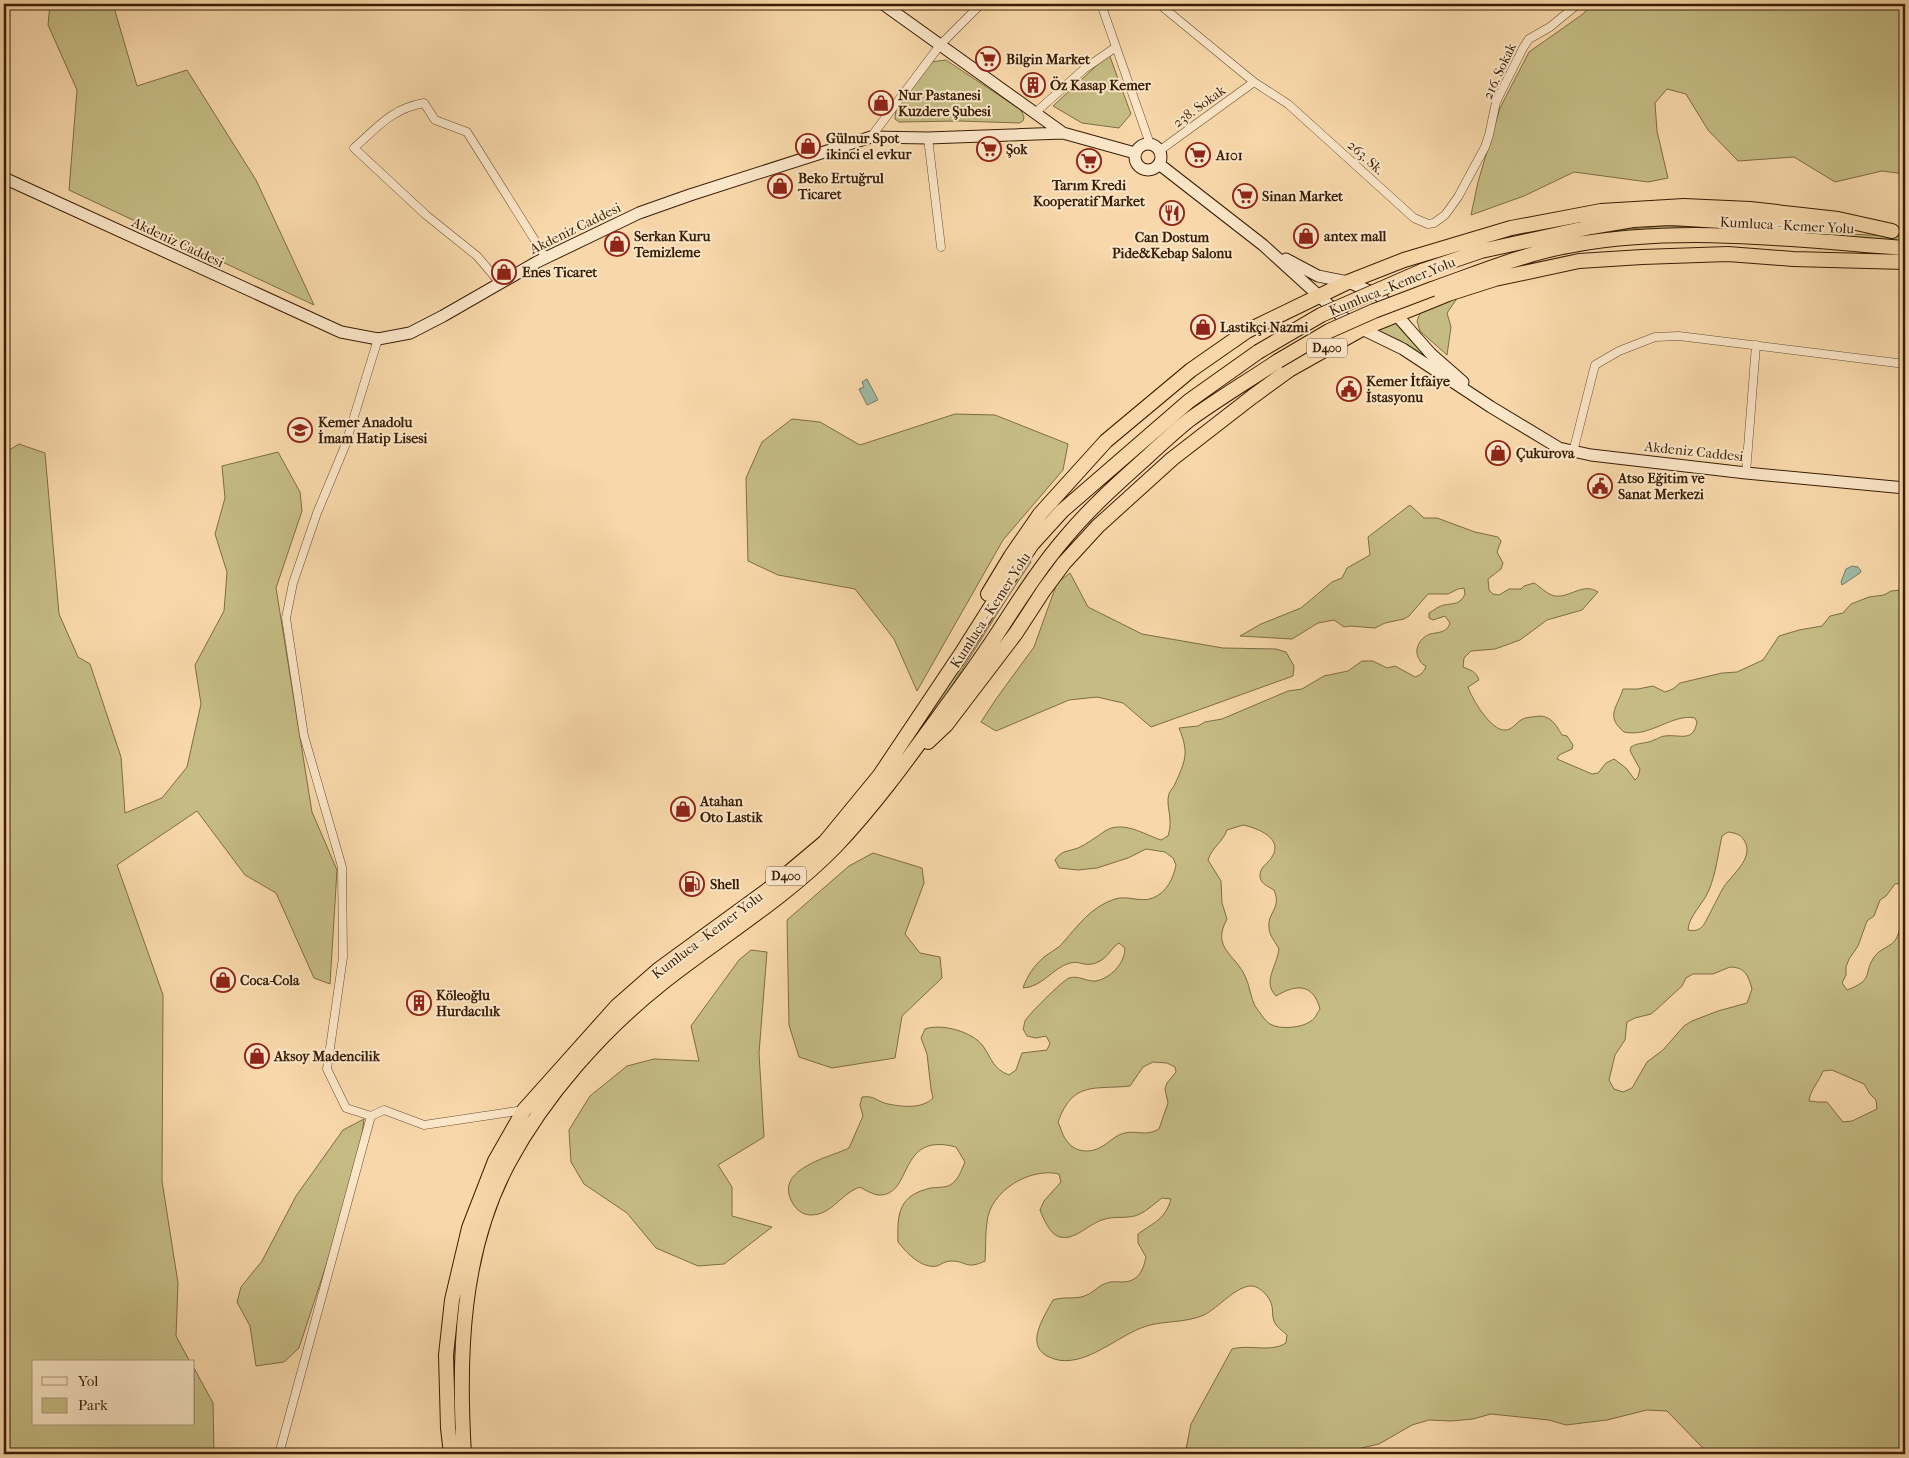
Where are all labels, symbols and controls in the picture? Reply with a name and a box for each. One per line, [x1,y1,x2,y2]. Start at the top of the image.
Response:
street label: 216. Sokak [1479,39,1520,102]
supermarket icon: Bilgin Market [975,46,1001,72]
place label: Bilgin Market [1006,51,1091,68]
building icon: Öz Kasap Kemer [1020,72,1046,98]
place label: Öz Kasap Kemer [1050,76,1152,94]
street label: 238. Sokak [1170,81,1230,131]
place label: Nur Pastanesi Kuzdere Şubesi [898,87,992,120]
shop icon: Nur Pastanesi Kuzdere Şubesi [868,90,894,116]
place label: Gülnur Spot ikinci el evkur [825,130,912,163]
shop icon: Gülnur Spot ikinci el evkur [795,133,821,159]
supermarket icon: Şok [976,136,1002,162]
street label: 263. Sk. [1344,136,1388,178]
place label: Şok [1006,141,1028,158]
supermarket icon: A101 [1185,142,1211,168]
place label: A101 [1215,147,1243,164]
supermarket icon: Tarım Kredi Kooperatif Market [1076,148,1102,174]
place label: Beko Ertuğrul Ticaret [797,170,884,203]
shop icon: Beko Ertuğrul Ticaret [767,173,793,199]
place label: Tarım Kredi Kooperatif Market [1033,177,1146,210]
supermarket icon: Sinan Market [1232,183,1258,209]
place label: Sinan Market [1262,188,1344,205]
street label: Akdeniz Caddesi [526,199,624,258]
restaurant icon: Can Dostum Pide&Kebap Salonu [1159,200,1185,226]
street label: Akdeniz Caddesi [128,213,226,271]
street label: Kumluca - Kemer Yolu [1719,213,1855,238]
shop icon: antex mall [1293,223,1319,249]
place label: Serkan Kuru Temizleme [633,228,711,261]
place label: antex mall [1324,228,1387,245]
place label: Can Dostum Pide&Kebap Salonu [1112,229,1232,262]
shop icon: Serkan Kuru Temizleme [604,231,630,257]
street label: Kumluca - Kemer Yolu [1327,253,1458,320]
shop icon: Enes Ticaret [491,259,517,285]
place label: Enes Ticaret [522,264,598,281]
shop icon: Lastikçi Nazmi [1190,314,1216,340]
place label: Lastikçi Nazmi [1220,319,1309,337]
road number: D400 [1307,338,1347,358]
place label: Kemer İtfaiye İstasyonu [1366,372,1450,406]
public building icon: Kemer İtfaiye İstasyonu [1336,376,1362,402]
place label: Kemer Anadolu İmam Hatip Lisesi [318,414,428,447]
school or university icon: Kemer Anadolu İmam Hatip Lisesi [287,417,313,443]
street label: Akdeniz Caddesi [1643,438,1744,465]
shop icon: Çukurova [1485,440,1511,466]
place label: Çukurova [1516,445,1575,463]
place label: Atso Eğitim ve Sanat Merkezi [1617,470,1705,503]
public building icon: Atso Eğitim ve Sanat Merkezi [1587,473,1613,499]
street label: Kumluca - Kemer Yolu [947,549,1034,671]
place label: Atahan Oto Lastik [699,793,763,826]
shop icon: Atahan Oto Lastik [670,796,696,822]
road number: D400 [766,866,806,886]
fuel station icon: Shell [679,871,705,897]
place label: Shell [710,876,740,893]
street label: Kumluca - Kemer Yolu [648,888,766,983]
shop icon: Coca-Cola [210,967,236,993]
place label: Coca-Cola [240,972,300,989]
place label: Köleoğlu Hurdacılık [436,987,501,1020]
building icon: Köleoğlu Hurdacılık [406,990,432,1016]
shop icon: Aksoy Madencilik [244,1043,270,1069]
place label: Aksoy Madencilik [273,1048,381,1065]
legend [32,1360,195,1426]
text: Yol [77,1372,98,1390]
text: Park [78,1396,108,1414]

